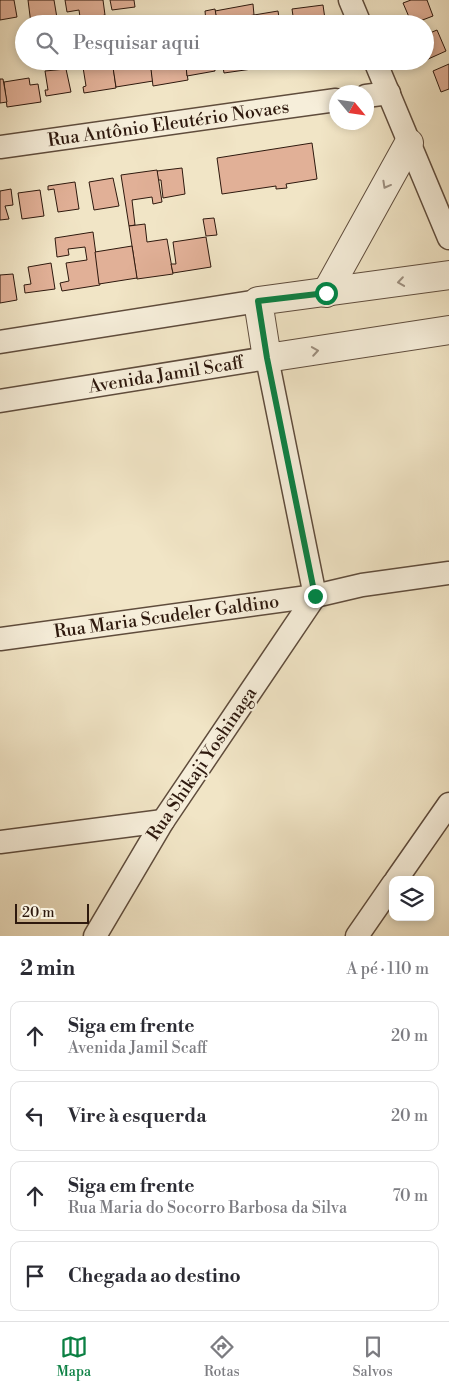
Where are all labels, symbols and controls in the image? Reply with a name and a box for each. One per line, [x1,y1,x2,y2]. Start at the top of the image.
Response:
search box [15,15,434,70]
icon: search [33,29,61,57]
text: Pesquisar aqui [73,31,200,55]
north arrow [329,85,374,130]
street label: Rua Antônio Eleutério Novaes [46,95,291,152]
one-way arrow [382,180,392,189]
one-way arrow [396,276,404,287]
route start [315,282,338,305]
one-way arrow [311,346,320,356]
street label: Avenida Jamil Scaff [86,350,246,398]
route end [304,585,327,608]
street label: Rua Maria Scudeler Galdino [52,590,281,643]
street label: Rua Shikaji Yoshinaga [142,682,262,845]
map controls [389,876,434,921]
button: layers [389,876,434,921]
scale bar [15,901,89,924]
text: 20 m [22,904,54,922]
text: 2 min [20,956,75,982]
text: A pé · 110 m [346,959,429,979]
text: Siga em frente [68,1014,195,1038]
icon: ahead [21,1022,49,1050]
text: 20 m [391,1026,428,1046]
text: Avenida Jamil Scaff [68,1038,207,1058]
icon: left [21,1102,49,1130]
text: Vire à esquerda [68,1104,207,1128]
text: 20 m [391,1106,428,1126]
text: Siga em frente [68,1174,195,1198]
icon: ahead [21,1182,49,1210]
text: 70 m [392,1186,428,1206]
text: Rua Maria do Socorro Barbosa da Silva [68,1198,347,1218]
icon: arrive [21,1262,49,1290]
text: Chegada ao destino [68,1264,241,1288]
tab: Mapa [56,1333,91,1381]
tab: Rotas [204,1333,240,1381]
tab: Salvos [353,1333,393,1381]

